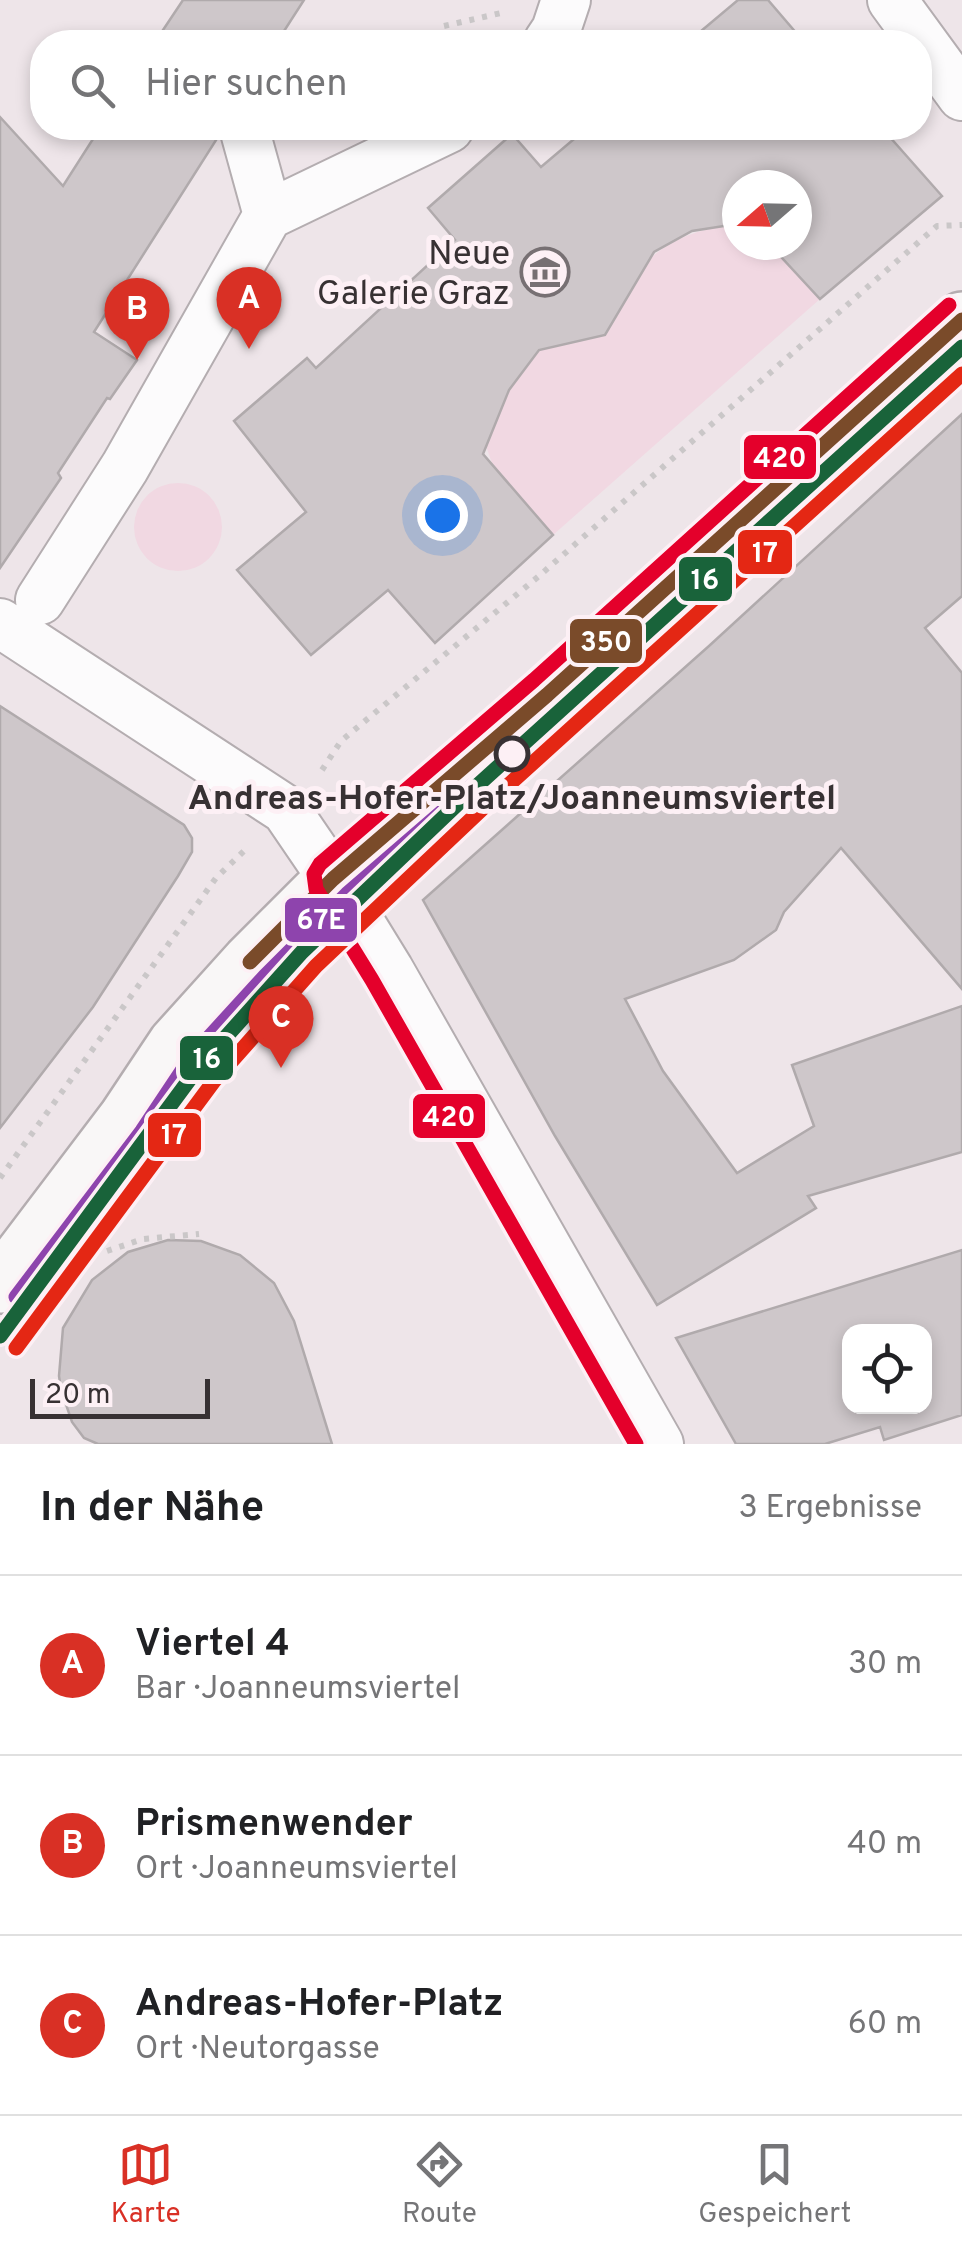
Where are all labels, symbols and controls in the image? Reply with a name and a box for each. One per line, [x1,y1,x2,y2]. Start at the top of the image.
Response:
search box [30,30,932,140]
icon: search [65,58,120,113]
text: Hier suchen [145,61,348,110]
north arrow [722,170,812,260]
place label: Neue Galerie Graz [317,233,510,317]
museum icon: Neue Galerie Graz [519,246,571,298]
pin: A [216,266,282,349]
pin: B [104,278,170,360]
line badge: 420 [742,433,818,481]
text: 420 [753,442,807,478]
your location [417,490,468,541]
line badge: 17 [736,528,794,576]
text: 17 [752,537,778,573]
line badge: 16 [677,555,734,603]
text: 16 [691,564,719,600]
line badge: 350 [568,617,644,665]
text: 350 [580,626,632,662]
marker: Andreas-Hofer-Platz/Joanneumsviertel [495,737,529,771]
place label: Andreas-Hofer-Platz/Joanneumsviertel [188,778,836,822]
line badge: 67E [283,896,359,944]
text: 67E [296,904,346,940]
pin: C [248,986,314,1068]
line badge: 16 [178,1034,235,1082]
text: 16 [193,1043,221,1079]
line badge: 420 [411,1092,487,1140]
text: 420 [422,1101,476,1137]
line badge: 17 [146,1111,203,1159]
text: 17 [161,1119,187,1155]
map controls [842,1324,932,1414]
button: locate [842,1324,932,1414]
scale bar [30,1374,210,1418]
text: 20 m [45,1378,110,1414]
text: In der Nähe [40,1483,264,1536]
text: 3 Ergebnisse [739,1489,922,1529]
text: Viertel 4 [135,1621,290,1670]
text: A [61,1645,84,1685]
text: 30 m [848,1645,922,1685]
text: Bar · Joanneumsviertel [135,1670,460,1710]
text: Prismenwender [135,1801,413,1850]
text: B [61,1825,84,1865]
text: 40 m [847,1825,922,1865]
text: Ort · Joanneumsviertel [135,1850,458,1890]
text: Andreas-Hofer-Platz [135,1981,503,2030]
text: C [62,2005,83,2045]
text: 60 m [848,2005,922,2045]
text: Ort · Neutorgasse [135,2030,380,2070]
tab: Karte [111,2137,181,2233]
tab: Route [402,2137,477,2233]
tab: Gespeichert [698,2137,851,2233]

